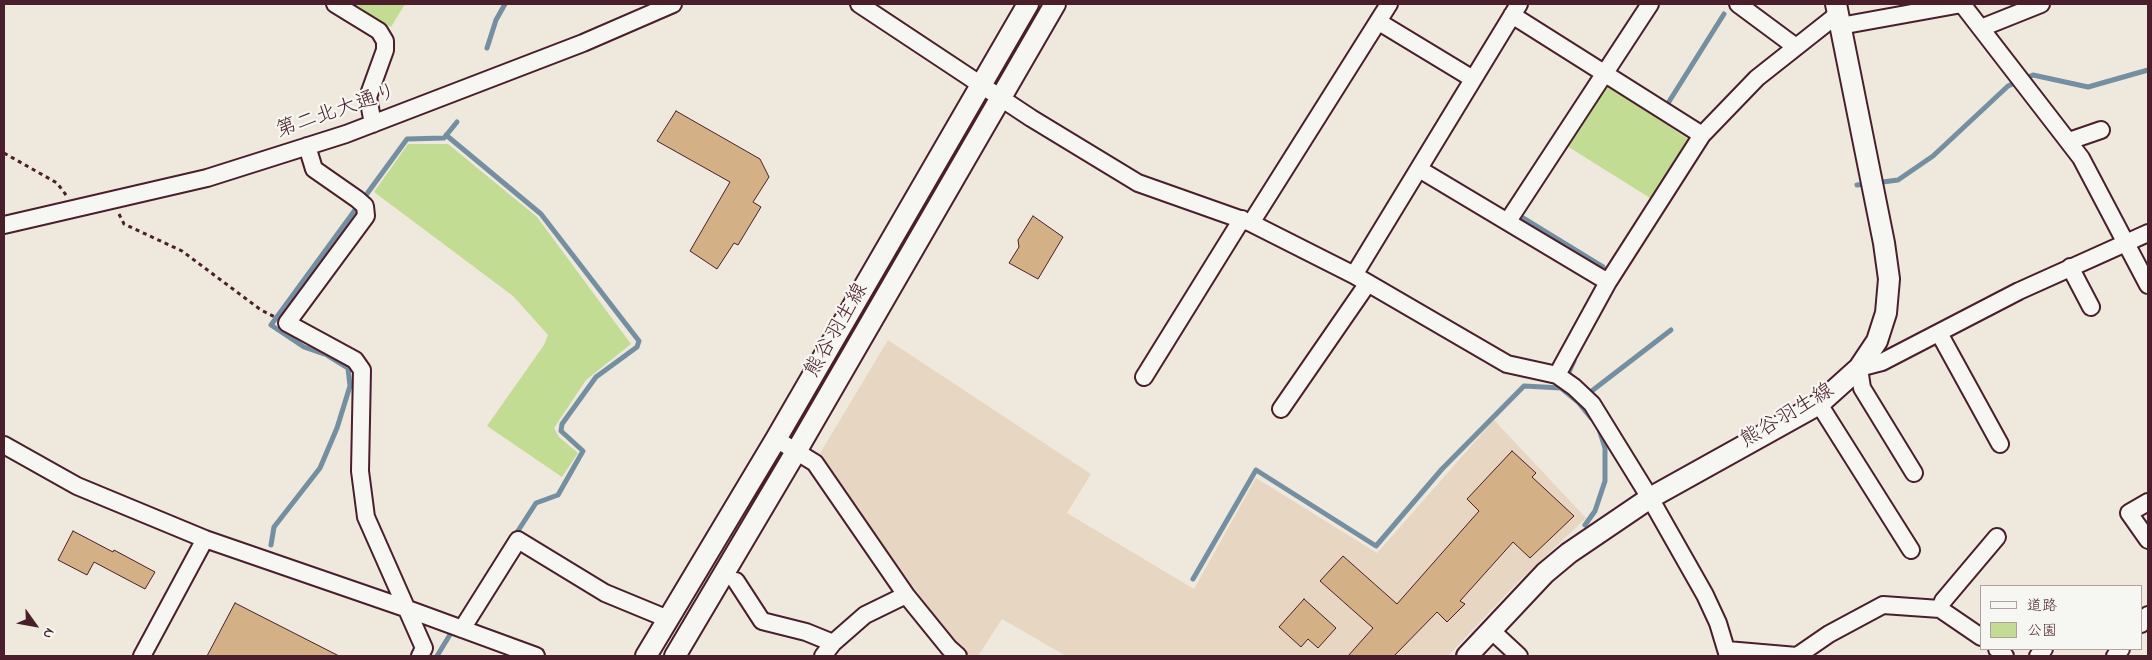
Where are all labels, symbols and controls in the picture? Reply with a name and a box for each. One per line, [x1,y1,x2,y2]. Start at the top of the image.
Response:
street label: 第二北大通り [273,81,401,145]
street label: 熊谷羽生線 [801,279,875,383]
street label: 熊谷羽生線 [1737,379,1839,455]
legend [1980,585,2142,650]
text: 道路 [2027,595,2057,617]
north arrow [10,600,60,650]
text: 公園 [2027,620,2057,642]
text: N [37,624,60,643]

